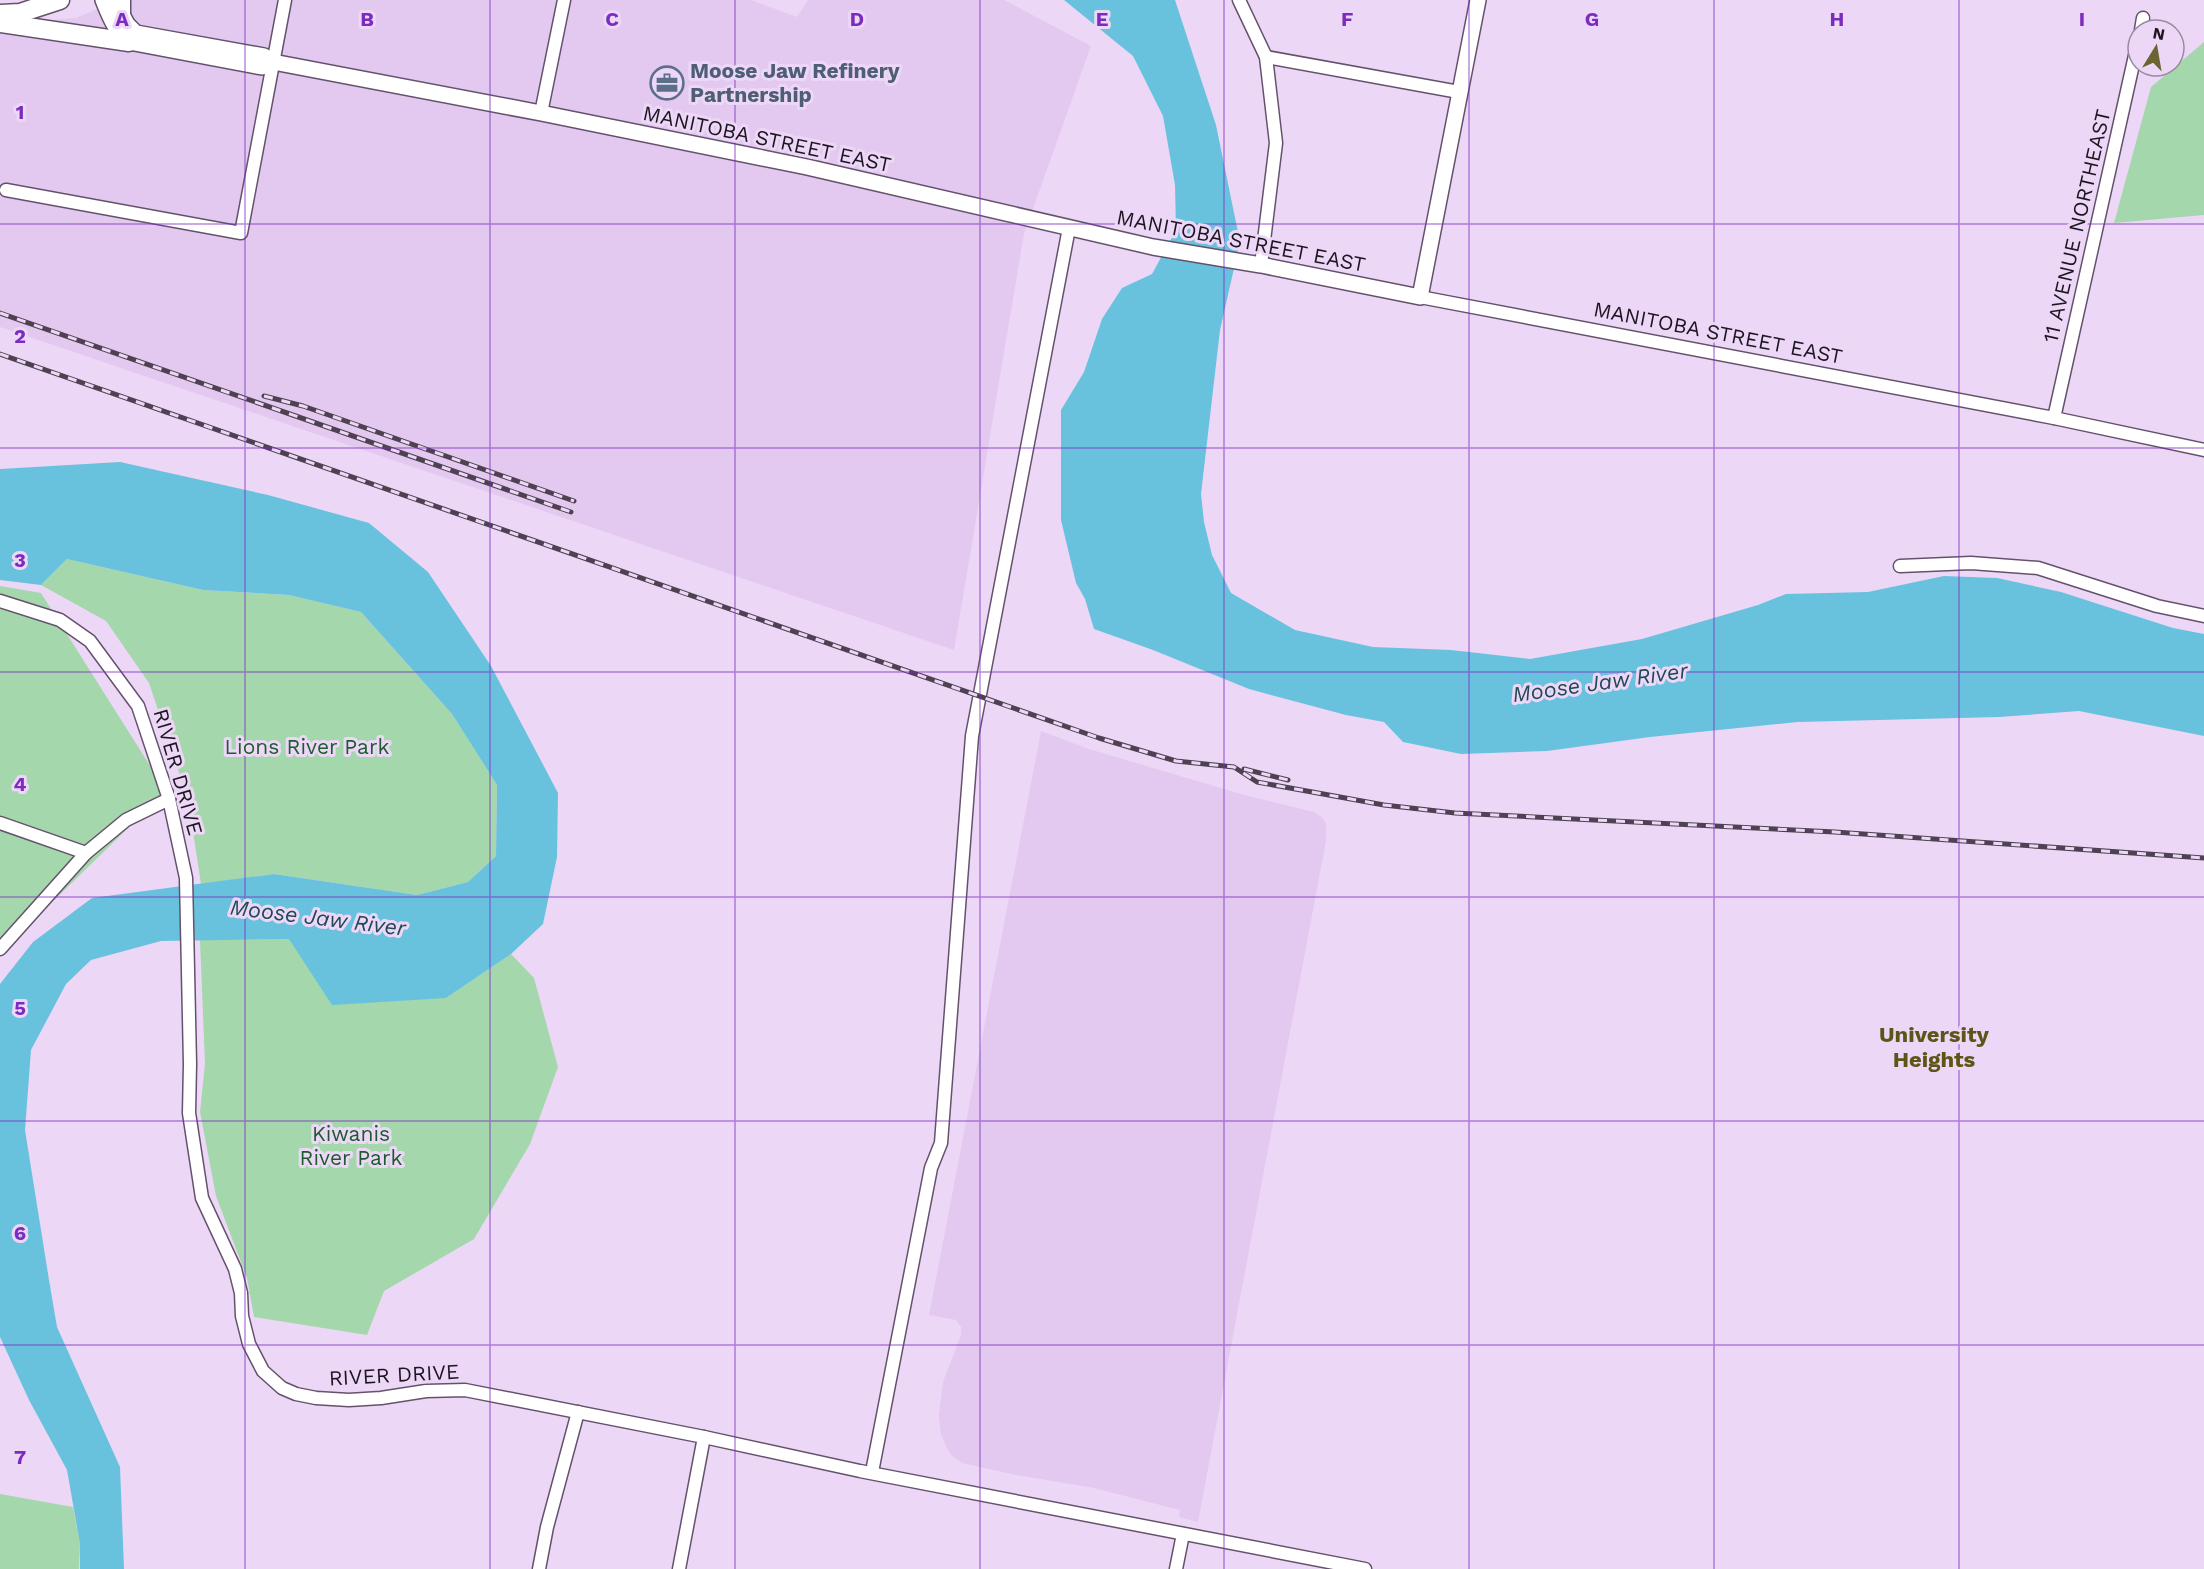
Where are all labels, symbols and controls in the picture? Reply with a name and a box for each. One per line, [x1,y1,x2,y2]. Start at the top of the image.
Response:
text: A [115,7,129,31]
text: B [360,7,374,31]
text: C [605,7,619,31]
text: D [850,7,864,31]
text: E [1096,7,1108,31]
text: F [1341,7,1353,31]
text: G [1585,7,1599,31]
text: H [1830,7,1844,31]
text: I [2079,7,2085,31]
north arrow [2126,18,2186,78]
text: N [2151,23,2166,44]
place label: Moose Jaw Refinery Partnership [690,58,900,107]
office icon: Moose Jaw Refinery Partnership [649,65,685,101]
text: 1 [16,100,24,124]
street label: MANITOBA STREET EAST [641,100,894,177]
street label: 11 AVENUE NORTHEAST [2038,107,2116,345]
street label: MANITOBA STREET EAST [1114,204,1368,277]
street label: MANITOBA STREET EAST [1591,296,1845,369]
text: 2 [14,324,26,348]
text: 3 [14,548,26,572]
water label: Moose Jaw River [1511,658,1691,707]
street label: RIVER DRIVE [148,706,209,838]
park label: Lions River Park [225,734,390,759]
text: 4 [14,772,27,796]
water label: Moose Jaw River [229,894,409,941]
text: 5 [14,996,26,1020]
district label: University Heights [1879,1022,1990,1072]
park label: Kiwanis River Park [300,1121,403,1170]
text: 6 [14,1221,26,1245]
street label: RIVER DRIVE [328,1359,460,1390]
text: 7 [14,1445,26,1469]

